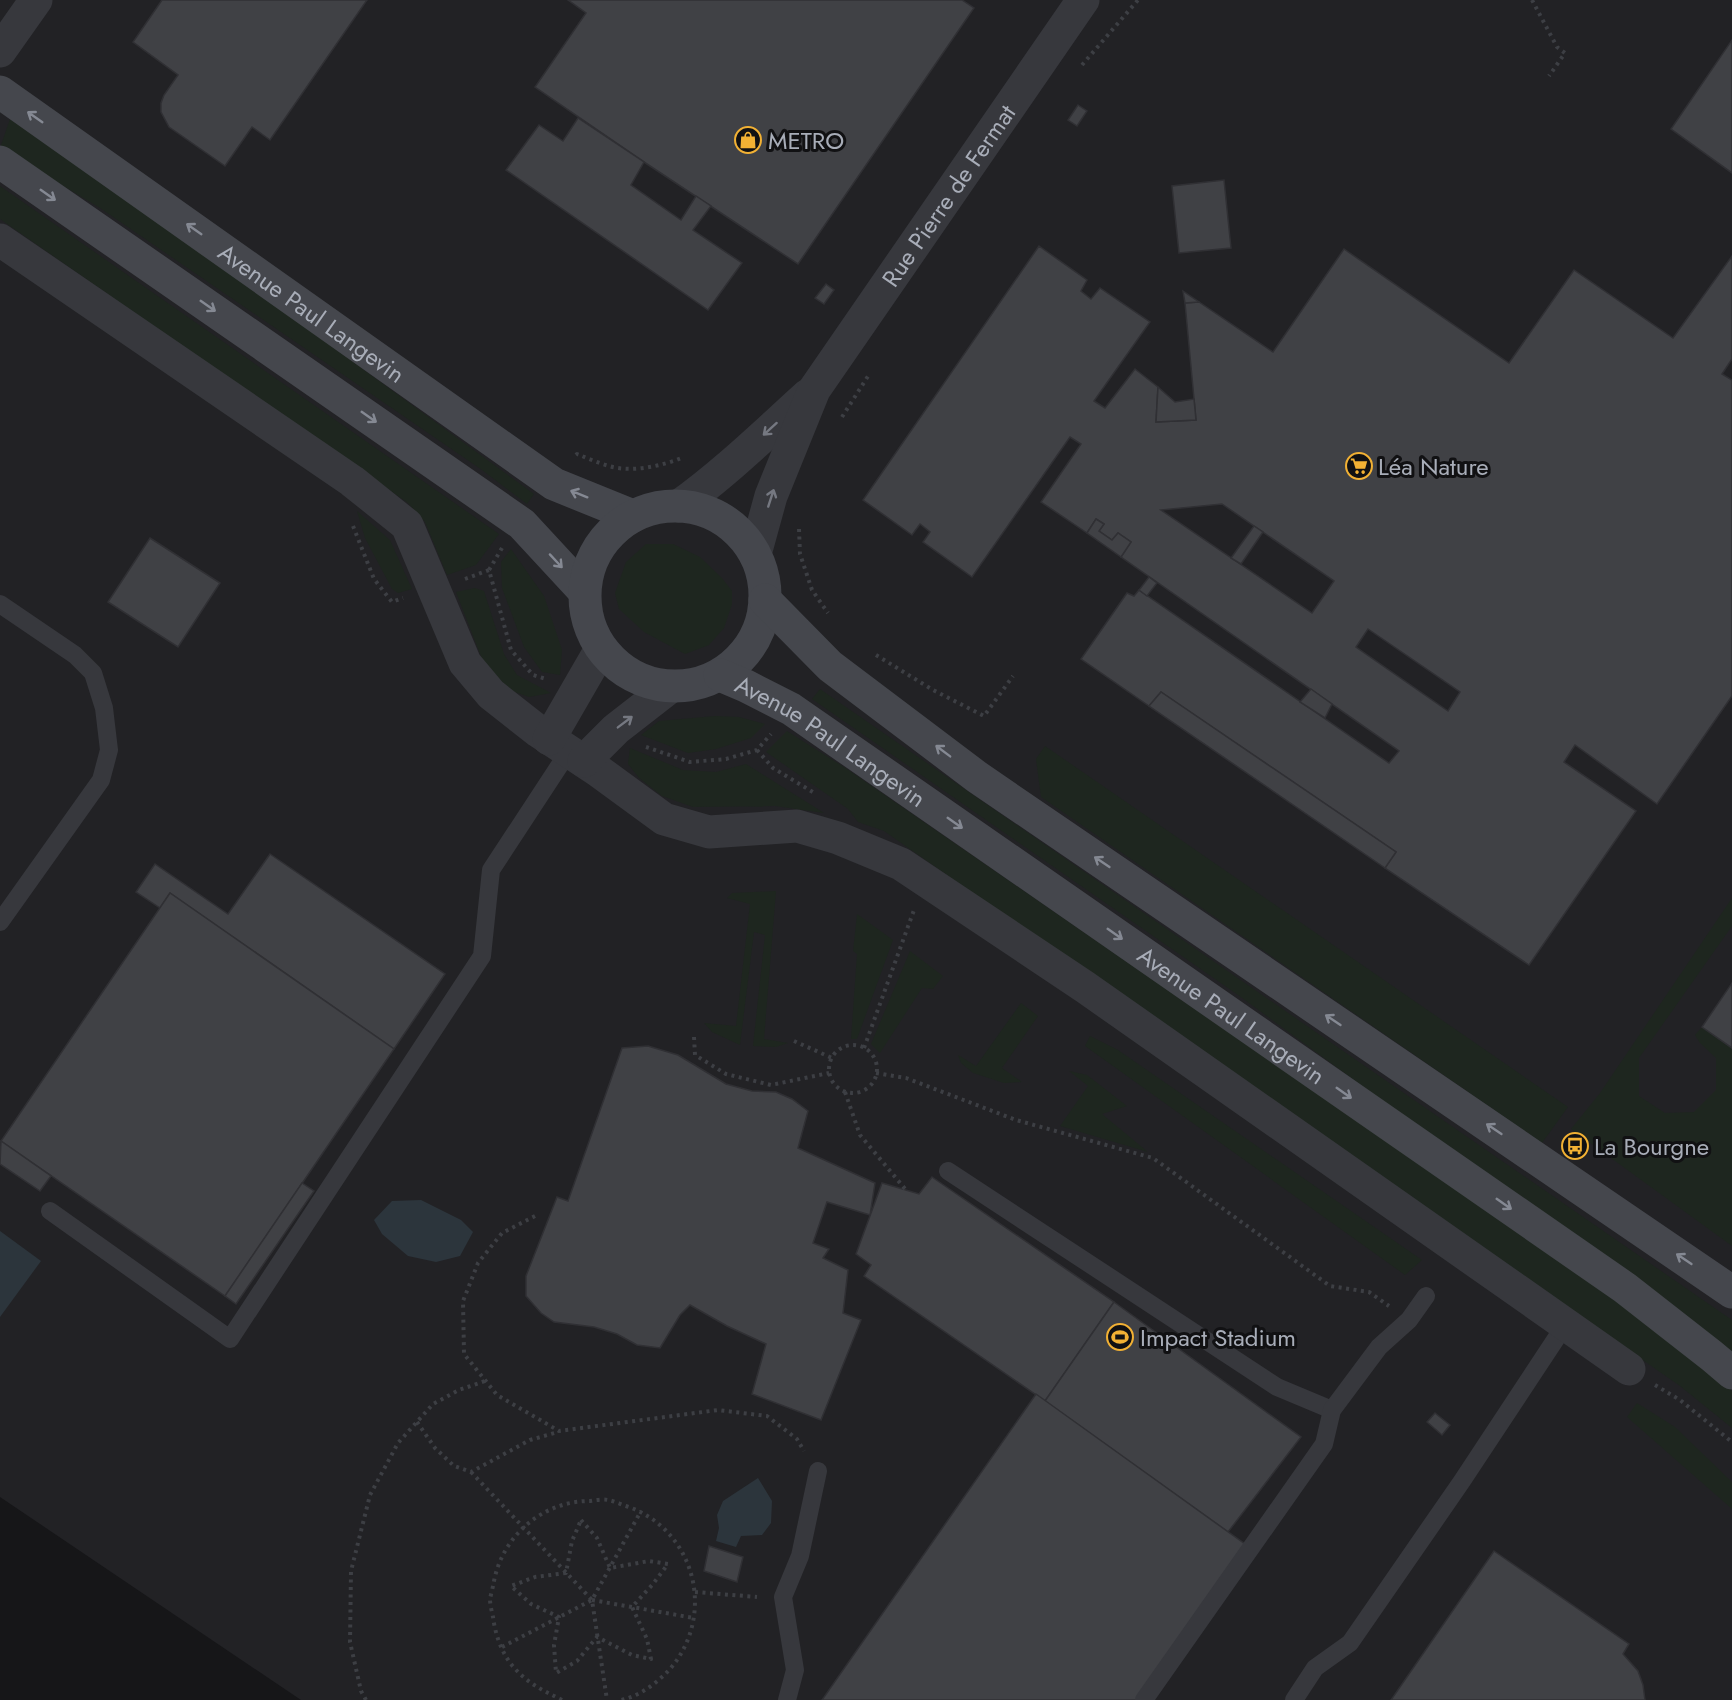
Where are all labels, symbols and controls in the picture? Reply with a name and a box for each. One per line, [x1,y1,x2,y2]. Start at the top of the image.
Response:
street label: Rue Pierre de Fermat [873,97,1024,294]
one-way arrow [27,111,43,123]
place label: METRO [768,123,844,158]
shop icon: METRO [733,125,763,155]
one-way arrow [39,189,56,201]
one-way arrow [187,223,203,235]
street label: Avenue Paul Langevin [211,234,412,391]
one-way arrow [200,300,216,312]
one-way arrow [360,411,376,423]
one-way arrow [763,422,778,436]
place label: Léa Nature [1378,449,1489,484]
supermarket icon: Léa Nature [1344,451,1374,481]
one-way arrow [570,488,589,499]
one-way arrow [766,489,777,508]
one-way arrow [549,553,563,568]
street label: Avenue Paul Langevin [730,666,933,815]
one-way arrow [617,716,633,728]
one-way arrow [935,745,951,757]
one-way arrow [946,817,962,829]
one-way arrow [1094,856,1111,869]
one-way arrow [1106,928,1122,940]
street label: Avenue Paul Langevin [1131,937,1332,1092]
one-way arrow [1325,1013,1342,1025]
one-way arrow [1335,1087,1351,1099]
one-way arrow [1487,1123,1503,1135]
place label: La Bourgne [1594,1129,1709,1164]
bus stop icon: La Bourgne [1560,1131,1590,1161]
one-way arrow [1495,1199,1512,1211]
one-way arrow [1676,1253,1692,1265]
place label: Impact Stadium [1140,1320,1296,1355]
sports icon: Impact Stadium [1105,1322,1135,1352]

